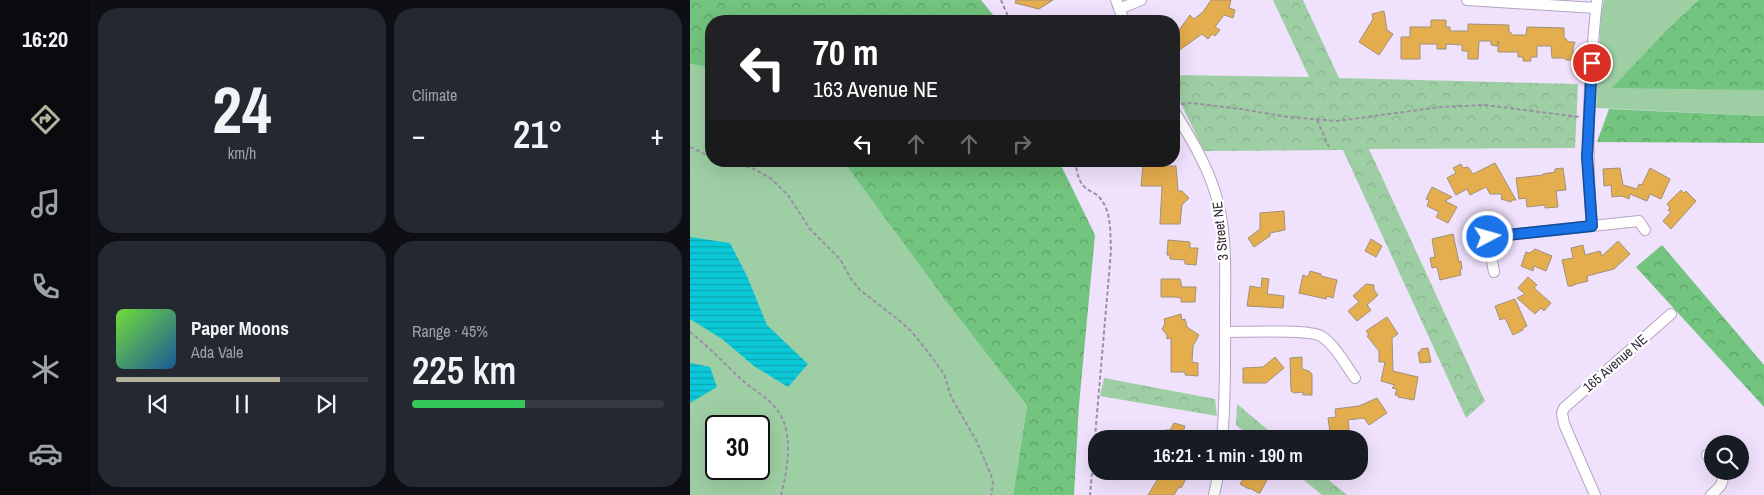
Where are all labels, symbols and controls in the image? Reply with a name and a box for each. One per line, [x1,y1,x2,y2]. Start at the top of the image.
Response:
text: 16:20 [22,24,68,54]
text: 70 m [813,29,878,76]
icon: left [730,35,795,100]
pin [1571,42,1613,84]
icon: arrive [1578,49,1606,77]
text: 24 [212,66,272,153]
text: 163 Avenue NE [813,74,938,104]
text: Climate [412,84,457,106]
icon: directions [28,102,63,137]
text: 21° [513,109,563,160]
text: − [412,116,425,154]
text: + [651,116,664,154]
icon: left [849,130,877,158]
icon: ahead [902,130,930,158]
icon: ahead [955,130,983,158]
icon: right [1008,130,1036,158]
text: km/h [228,142,256,164]
icon: music [28,186,63,221]
street label: 3 Street NE [1208,201,1232,261]
position arrow [1461,210,1513,262]
icon: phone [28,269,63,304]
text: Paper Moons [191,315,289,341]
text: Range · 45% [412,320,488,342]
street label: 165 Avenue NE [1579,330,1651,396]
text: Ada Vale [191,341,243,363]
text: 225 km [412,345,516,396]
icon: climate [28,352,63,387]
icon: previous [144,390,172,418]
icon: pause [228,390,256,418]
icon: next [312,390,340,418]
speed limit sign: 30 [705,415,770,480]
map controls [1704,435,1749,480]
button: search [1704,435,1749,480]
icon: car [28,436,63,471]
text: 16:21 · 1 min · 190 m [1153,442,1303,468]

